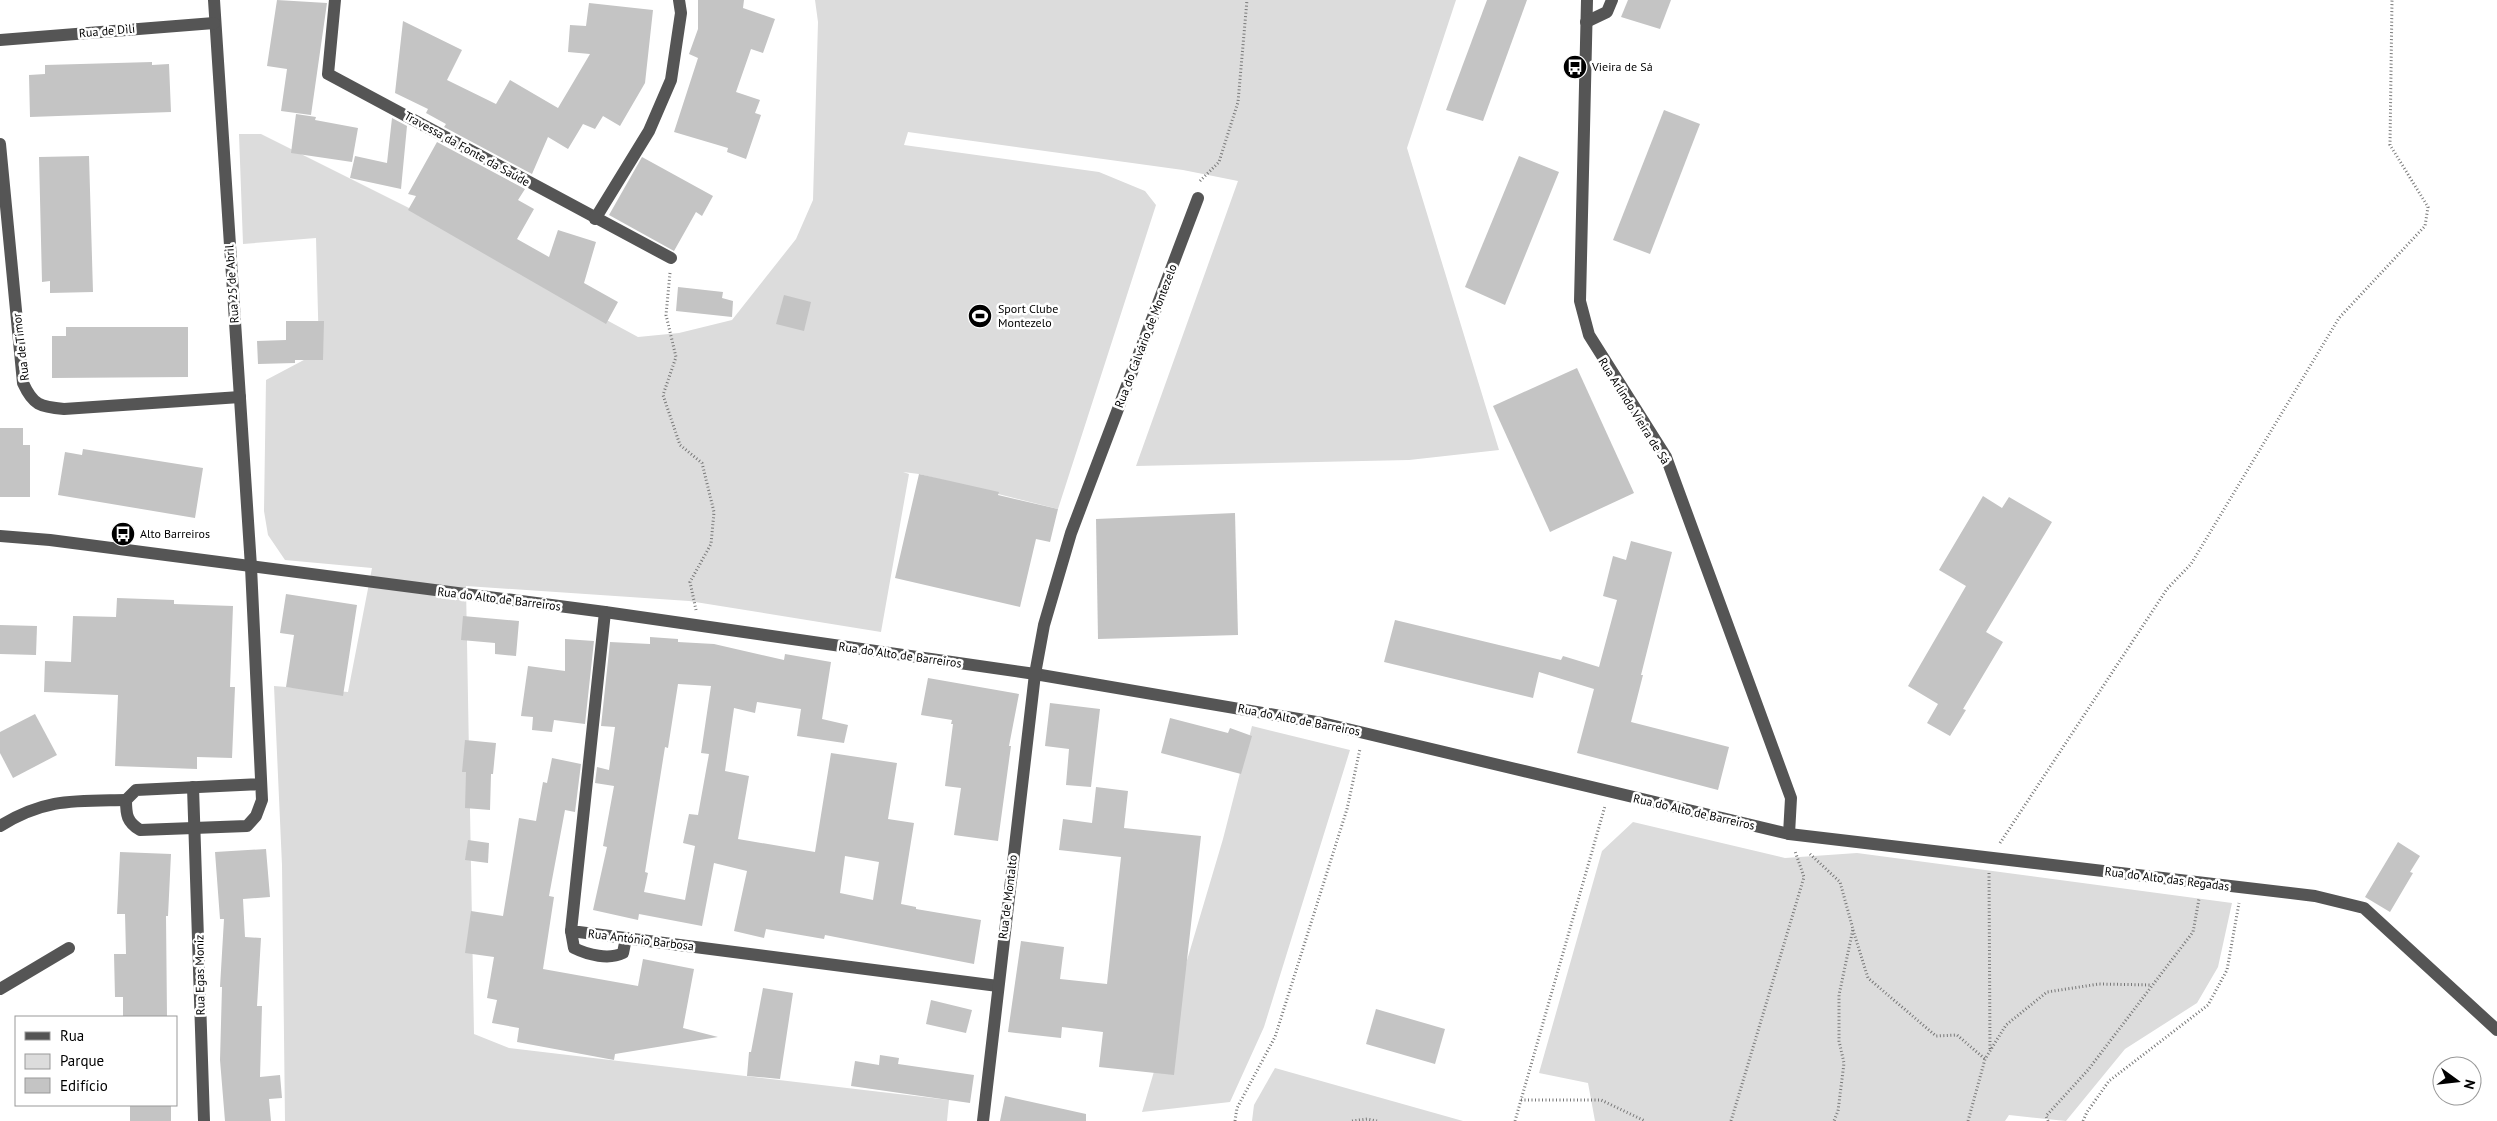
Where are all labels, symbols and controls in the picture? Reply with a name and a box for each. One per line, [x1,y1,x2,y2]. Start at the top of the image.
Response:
street label: Rua de Dili [78,21,136,40]
bus stop icon: Vieira de Sá [1562,54,1588,80]
place label: Vieira de Sá [1591,59,1653,74]
street label: Travessa da Fonte da Saúde [402,108,533,189]
street label: Rua 25 de Abril [221,244,242,324]
street label: Rua do Calvário de Montezelo [1111,262,1180,410]
place label: Sport Clube Montezelo [998,301,1058,330]
sports icon: Sport Clube Montezelo [967,303,993,329]
street label: Rua de Timor [9,312,32,382]
street label: Rua Arlindo Vieira de Sá [1595,355,1673,467]
bus stop icon: Alto Barreiros [110,521,136,547]
place label: Alto Barreiros [140,526,210,541]
street label: Rua do Alto de Barreiros [437,583,562,614]
street label: Rua do Alto de Barreiros [838,638,963,671]
street label: Rua do Alto de Barreiros [1237,700,1361,739]
street label: Rua do Alto de Barreiros [1632,790,1756,833]
street label: Rua de Montalto [995,854,1020,940]
street label: Rua do Alto das Regadas [2104,863,2230,894]
street label: Rua António Barbosa [587,926,695,953]
street label: Rua Egas Moniz [191,934,208,1016]
legend [15,1016,178,1106]
text: Rua [60,1026,84,1045]
text: Parque [60,1051,104,1070]
north arrow [2432,1056,2482,1106]
text: Edifício [60,1076,108,1095]
text: N [2460,1078,2479,1091]

